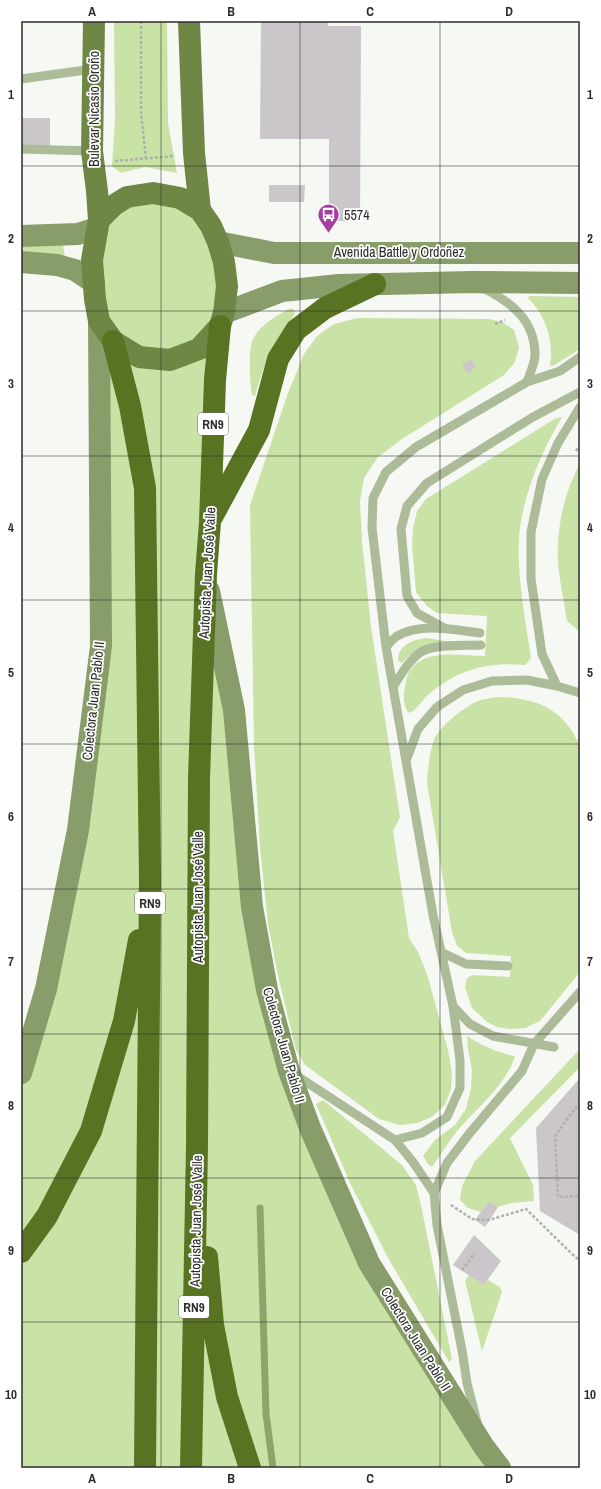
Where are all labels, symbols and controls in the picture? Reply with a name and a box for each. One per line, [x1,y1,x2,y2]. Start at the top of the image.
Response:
text: A [88,3,96,20]
text: B [227,3,235,20]
text: C [366,3,374,20]
text: D [505,3,513,20]
street label: Bulevar Nicasio Oroño [85,51,103,167]
text: 1 [8,86,14,103]
text: 1 [587,86,593,103]
bus stop icon: 5574 [316,202,342,235]
place label: 5574 [344,206,370,224]
text: 2 [8,230,14,247]
text: 2 [587,230,593,247]
street label: Avenida Battle y Ordoñez [333,243,465,261]
text: 3 [8,375,14,392]
text: 3 [587,375,593,392]
road number: RN9 [198,413,228,435]
street label: Autopista Juan José Valle [195,507,219,640]
text: 4 [8,519,14,536]
text: 4 [587,519,593,536]
street label: Colectora Juan Pablo II [78,641,108,761]
text: 5 [8,664,14,681]
text: 5 [587,664,593,681]
text: 6 [8,808,14,825]
text: 6 [587,808,593,825]
street label: Autopista Juan José Valle [189,831,207,964]
road number: RN9 [135,892,165,914]
text: 7 [8,953,14,970]
text: 7 [587,953,593,970]
street label: Colectora Juan Pablo II [259,985,309,1105]
text: 8 [8,1097,14,1114]
text: 8 [587,1097,593,1114]
street label: Autopista Juan José Valle [186,1155,206,1288]
text: 9 [8,1242,14,1259]
text: 9 [587,1242,593,1259]
street label: Colectora Juan Pablo II [377,1284,455,1394]
road number: RN9 [179,1296,209,1318]
text: 10 [5,1386,17,1403]
text: 10 [584,1386,596,1403]
text: A [88,1470,96,1487]
text: B [227,1470,235,1487]
text: C [366,1470,374,1487]
text: D [505,1470,513,1487]

